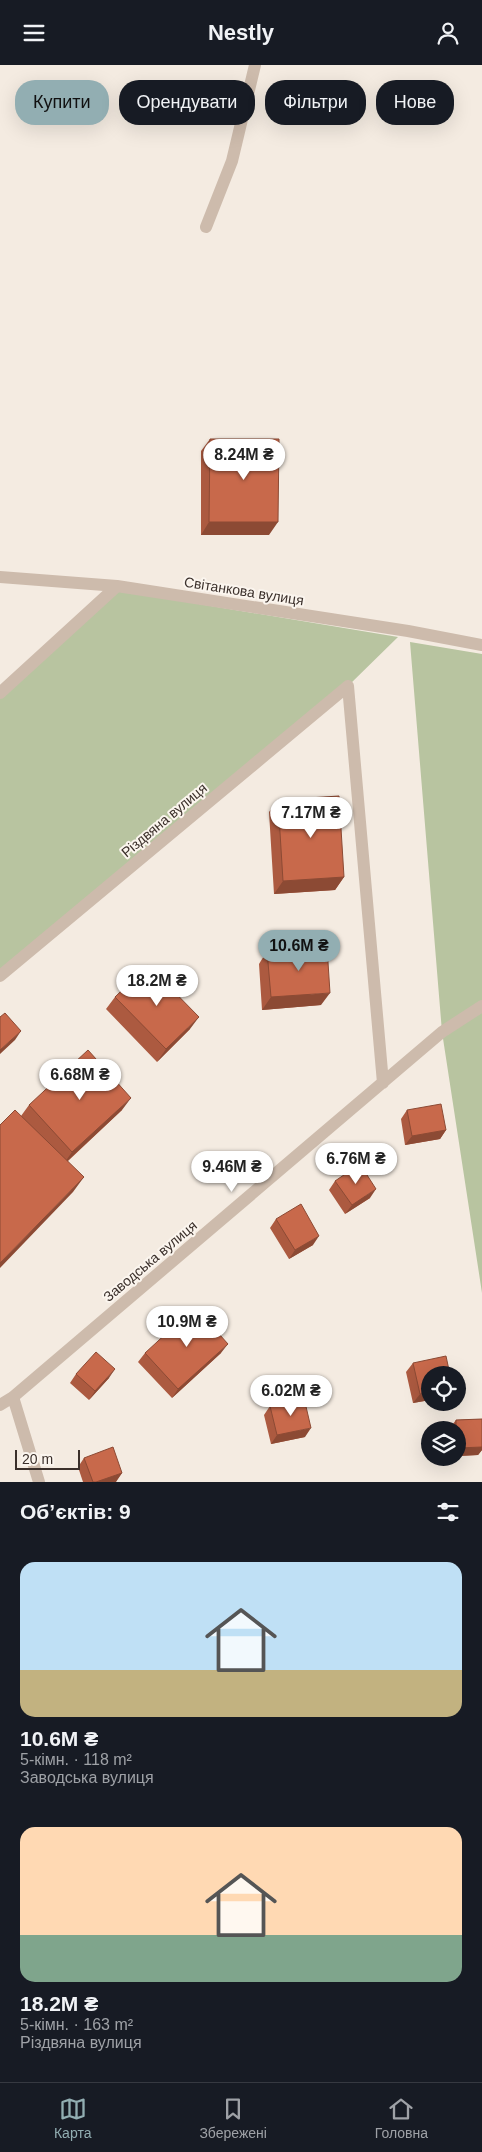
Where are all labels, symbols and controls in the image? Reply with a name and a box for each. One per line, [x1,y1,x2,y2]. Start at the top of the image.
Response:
icon: menu [20,19,48,47]
icon: person [434,19,462,47]
text: Nestly [208,20,274,45]
chip: Купити [15,80,109,125]
chip: Орендувати [119,80,255,125]
chip: Фільтри [265,80,366,125]
chip: Нове [376,80,454,125]
pin: 8.24M ₴ [198,439,290,481]
text: 8.24M ₴ [214,446,274,463]
street label: Світанкова вулиця [183,574,305,608]
street label: Різдвяна вулиця [118,780,210,860]
pin: 7.17M ₴ [265,797,357,839]
text: 7.17M ₴ [281,804,341,821]
pin: 10.6M ₴ [253,929,345,972]
text: 10.6M ₴ [269,937,329,954]
pin: 18.2M ₴ [111,965,203,1007]
text: 18.2M ₴ [127,972,187,989]
pin: 6.68M ₴ [34,1059,126,1101]
text: 6.68M ₴ [50,1066,110,1083]
pin: 6.76M ₴ [310,1143,402,1185]
text: 6.76M ₴ [326,1150,386,1167]
pin: 9.46M ₴ [186,1151,278,1193]
text: 9.46M ₴ [202,1158,262,1175]
street label: Заводська вулиця [100,1217,200,1305]
pin: 10.9M ₴ [141,1305,233,1348]
text: 10.9M ₴ [157,1313,217,1330]
map controls [421,1366,466,1466]
button: locate [421,1366,466,1411]
pin: 6.02M ₴ [245,1375,337,1417]
text: 6.02M ₴ [261,1382,321,1399]
button: layers [421,1421,466,1466]
scale bar [15,1447,80,1470]
text: 20 m [22,1451,53,1467]
icon: filters [434,1498,462,1526]
text: Об’єктів: 9 [20,1500,131,1523]
icon: home [196,1595,286,1685]
text: 10.6M ₴ [20,1727,98,1750]
text: 5-кімн. · 118 m² [20,1751,132,1768]
text: Заводська вулиця [20,1769,154,1786]
icon: home [196,1860,286,1950]
text: 18.2M ₴ [20,1992,98,2015]
text: 5-кімн. · 163 m² [20,2016,133,2033]
text: Різдвяна вулиця [20,2034,142,2051]
tab: Карта [54,2095,91,2141]
tab: Збережені [199,2095,267,2141]
tab: Головна [375,2095,428,2141]

